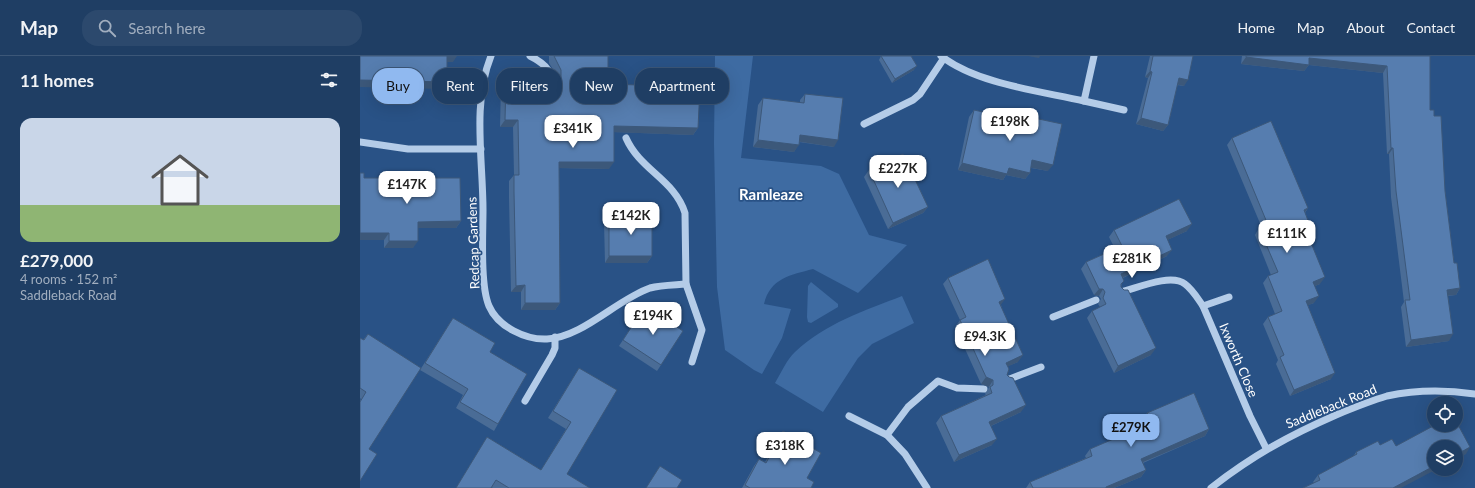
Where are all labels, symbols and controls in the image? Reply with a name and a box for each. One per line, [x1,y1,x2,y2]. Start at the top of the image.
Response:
search box [82,10,362,46]
text: Map [20,16,58,39]
icon: search [96,17,118,39]
text: Search here [128,19,206,37]
text: Home [1237,19,1275,36]
text: Map [1297,19,1324,36]
text: About [1346,19,1384,36]
text: Contact [1406,19,1455,36]
chip: Buy [372,68,424,104]
chip: Rent [432,68,488,104]
chip: Filters [496,68,562,104]
chip: New [570,68,627,104]
chip: Apartment [635,68,729,104]
icon: filters [318,69,340,91]
text: 11 homes [20,70,94,91]
pin: £198K [982,108,1038,142]
text: £198K [990,113,1030,129]
pin: £341K [545,115,601,149]
text: £341K [553,120,593,136]
icon: home [144,144,216,216]
pin: £227K [870,155,926,189]
text: £227K [878,160,918,176]
pin: £147K [379,171,435,205]
text: £147K [387,176,427,192]
district label: Ramleaze [739,185,803,203]
street label: Redcap Gardens [463,196,483,290]
pin: £142K [603,202,659,236]
text: £142K [611,207,651,223]
pin: £111K [1259,220,1315,254]
text: £111K [1267,225,1307,241]
pin: £281K [1104,245,1160,279]
text: £279,000 [20,250,93,271]
text: £281K [1112,250,1152,266]
text: 4 rooms · 152 m² [20,271,117,287]
text: Saddleback Road [20,287,117,303]
pin: £194K [625,302,681,336]
text: £194K [633,307,673,323]
street label: Ixworth Close [1216,320,1262,400]
pin: £94.3K [952,323,1018,357]
text: £94.3K [964,328,1006,344]
street label: Saddleback Road [1283,380,1379,432]
map controls [1427,396,1463,476]
button: locate [1427,396,1463,432]
pin: £279K [1103,414,1159,448]
text: £279K [1111,419,1151,435]
pin: £318K [757,432,813,466]
text: £318K [765,437,805,453]
button: layers [1427,440,1463,476]

